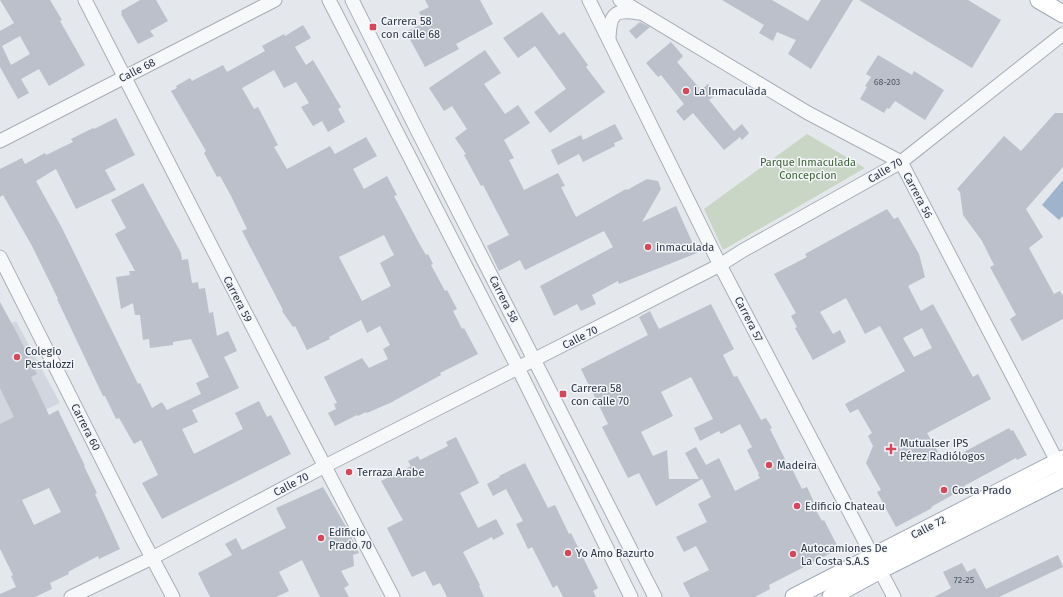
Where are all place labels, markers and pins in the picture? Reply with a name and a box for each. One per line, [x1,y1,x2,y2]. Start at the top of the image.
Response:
place label: Carrera 58 con calle 68 [381,15,440,41]
marker: Carrera 58 con calle 68 [368,22,378,32]
place label: La Inmaculada [694,85,767,98]
marker: La Inmaculada [681,86,691,96]
place label: inmaculada [656,241,714,254]
marker: inmaculada [643,242,653,252]
place label: Colegio Pestalozzi [25,345,74,371]
marker: Colegio Pestalozzi [12,352,22,362]
place label: Carrera 58 con calle 70 [571,382,629,408]
marker: Carrera 58 con calle 70 [558,389,568,399]
place label: Mutualser IPS Pérez Radiólogos [900,437,985,463]
marker: Mutualser IPS Pérez Radiólogos [885,443,897,455]
place label: Madeira [777,459,817,472]
marker: Madeira [764,460,774,470]
place label: Terraza Arabe [357,466,424,479]
marker: Terraza Arabe [344,467,354,477]
place label: Costa Prado [952,484,1011,497]
marker: Costa Prado [939,485,949,495]
place label: Edificio Chateau [805,500,885,513]
marker: Edificio Chateau [792,501,802,511]
place label: Edificio Prado 70 [329,526,372,552]
marker: Edificio Prado 70 [316,533,326,543]
place label: Autocamiones De La Costa S.A.S [801,542,888,568]
place label: Yo Amo Bazurto [576,547,654,560]
marker: Yo Amo Bazurto [563,548,573,558]
marker: Autocamiones De La Costa S.A.S [788,549,798,559]

